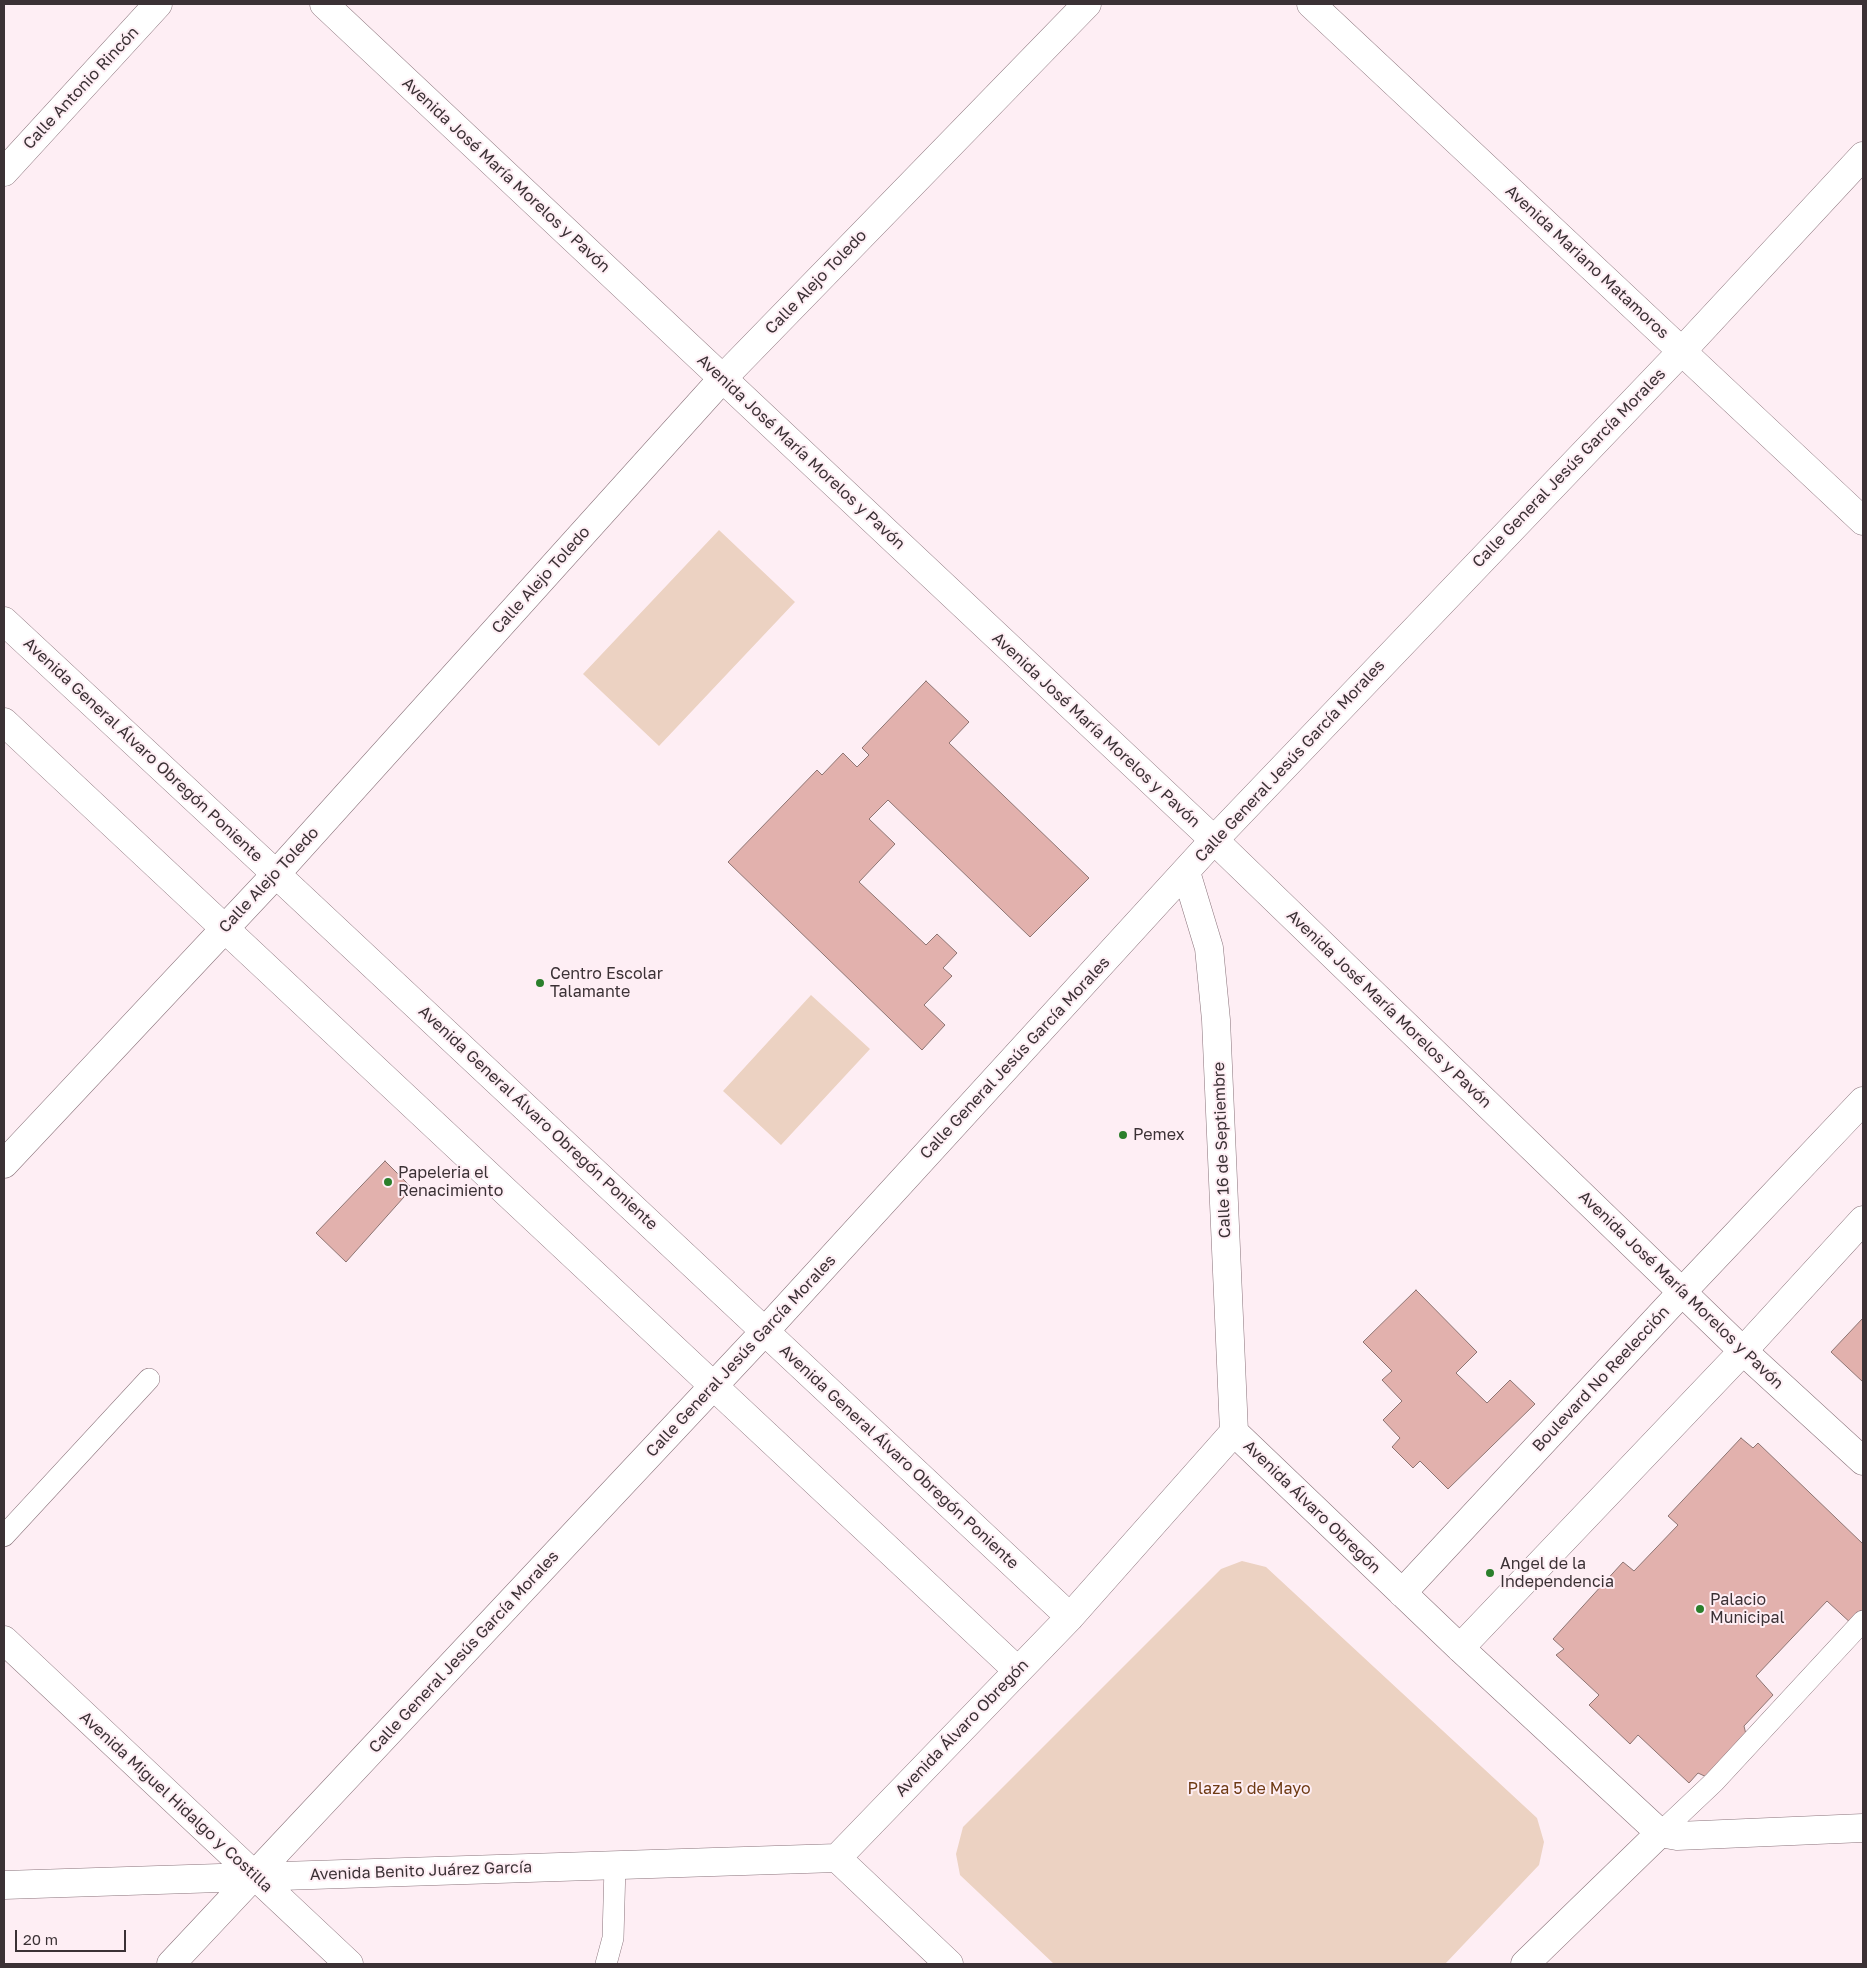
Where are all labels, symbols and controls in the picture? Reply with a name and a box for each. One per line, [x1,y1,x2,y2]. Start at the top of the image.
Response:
street label: Calle Antonio Rincón [19,23,143,153]
street label: Avenida José María Morelos y Pavón [398,73,614,277]
street label: Avenida Mariano Matamoros [1501,181,1673,343]
street label: Calle Alejo Toledo [761,226,871,338]
street label: Avenida José María Morelos y Pavón [693,350,909,554]
street label: Calle General Jesús García Morales [1468,364,1670,572]
street label: Calle Alejo Toledo [488,522,594,638]
street label: Avenida José María Morelos y Pavón [988,628,1204,832]
street label: Avenida General Álvaro Obregón Poniente [19,634,267,866]
street label: Calle General Jesús García Morales [1191,656,1389,866]
street label: Calle Alejo Toledo [215,823,323,937]
street label: Avenida José María Morelos y Pavón [1283,906,1495,1112]
street label: Calle General Jesús García Morales [916,953,1114,1163]
place label: Centro Escolar Talamante [550,964,663,1002]
marker: Centro Escolar Talamante [534,977,546,989]
street label: Avenida General Álvaro Obregón Poniente [414,1002,662,1234]
street label: Calle 16 de Septiembre [1209,1061,1235,1239]
place label: Pemex [1133,1125,1185,1145]
marker: Pemex [1117,1129,1129,1141]
place label: Papeleria el Renacimiento [398,1163,503,1201]
marker: Papeleria el Renacimiento [382,1176,394,1188]
street label: Avenida José María Morelos y Pavón [1575,1187,1787,1393]
street label: Calle General Jesús García Morales [642,1251,840,1461]
street label: Boulevard No Reelección [1529,1302,1673,1456]
street label: Avenida General Álvaro Obregón Poniente [775,1341,1023,1573]
street label: Avenida Álvaro Obregón [1239,1436,1385,1578]
street label: Calle General Jesús García Morales [365,1547,563,1757]
place label: Angel de la Independencia [1500,1554,1614,1592]
marker: Angel de la Independencia [1484,1567,1496,1579]
place label: Palacio Municipal [1710,1590,1785,1628]
marker: Palacio Municipal [1694,1603,1706,1615]
street label: Avenida Álvaro Obregón [891,1655,1033,1801]
street label: Avenida Miguel Hidalgo y Costilla [76,1708,276,1896]
park label: Plaza 5 de Mayo [1188,1779,1310,1799]
street label: Avenida Benito Juárez García [310,1858,532,1884]
scale bar [18,1920,129,1952]
text: 20 m [23,1930,58,1948]

